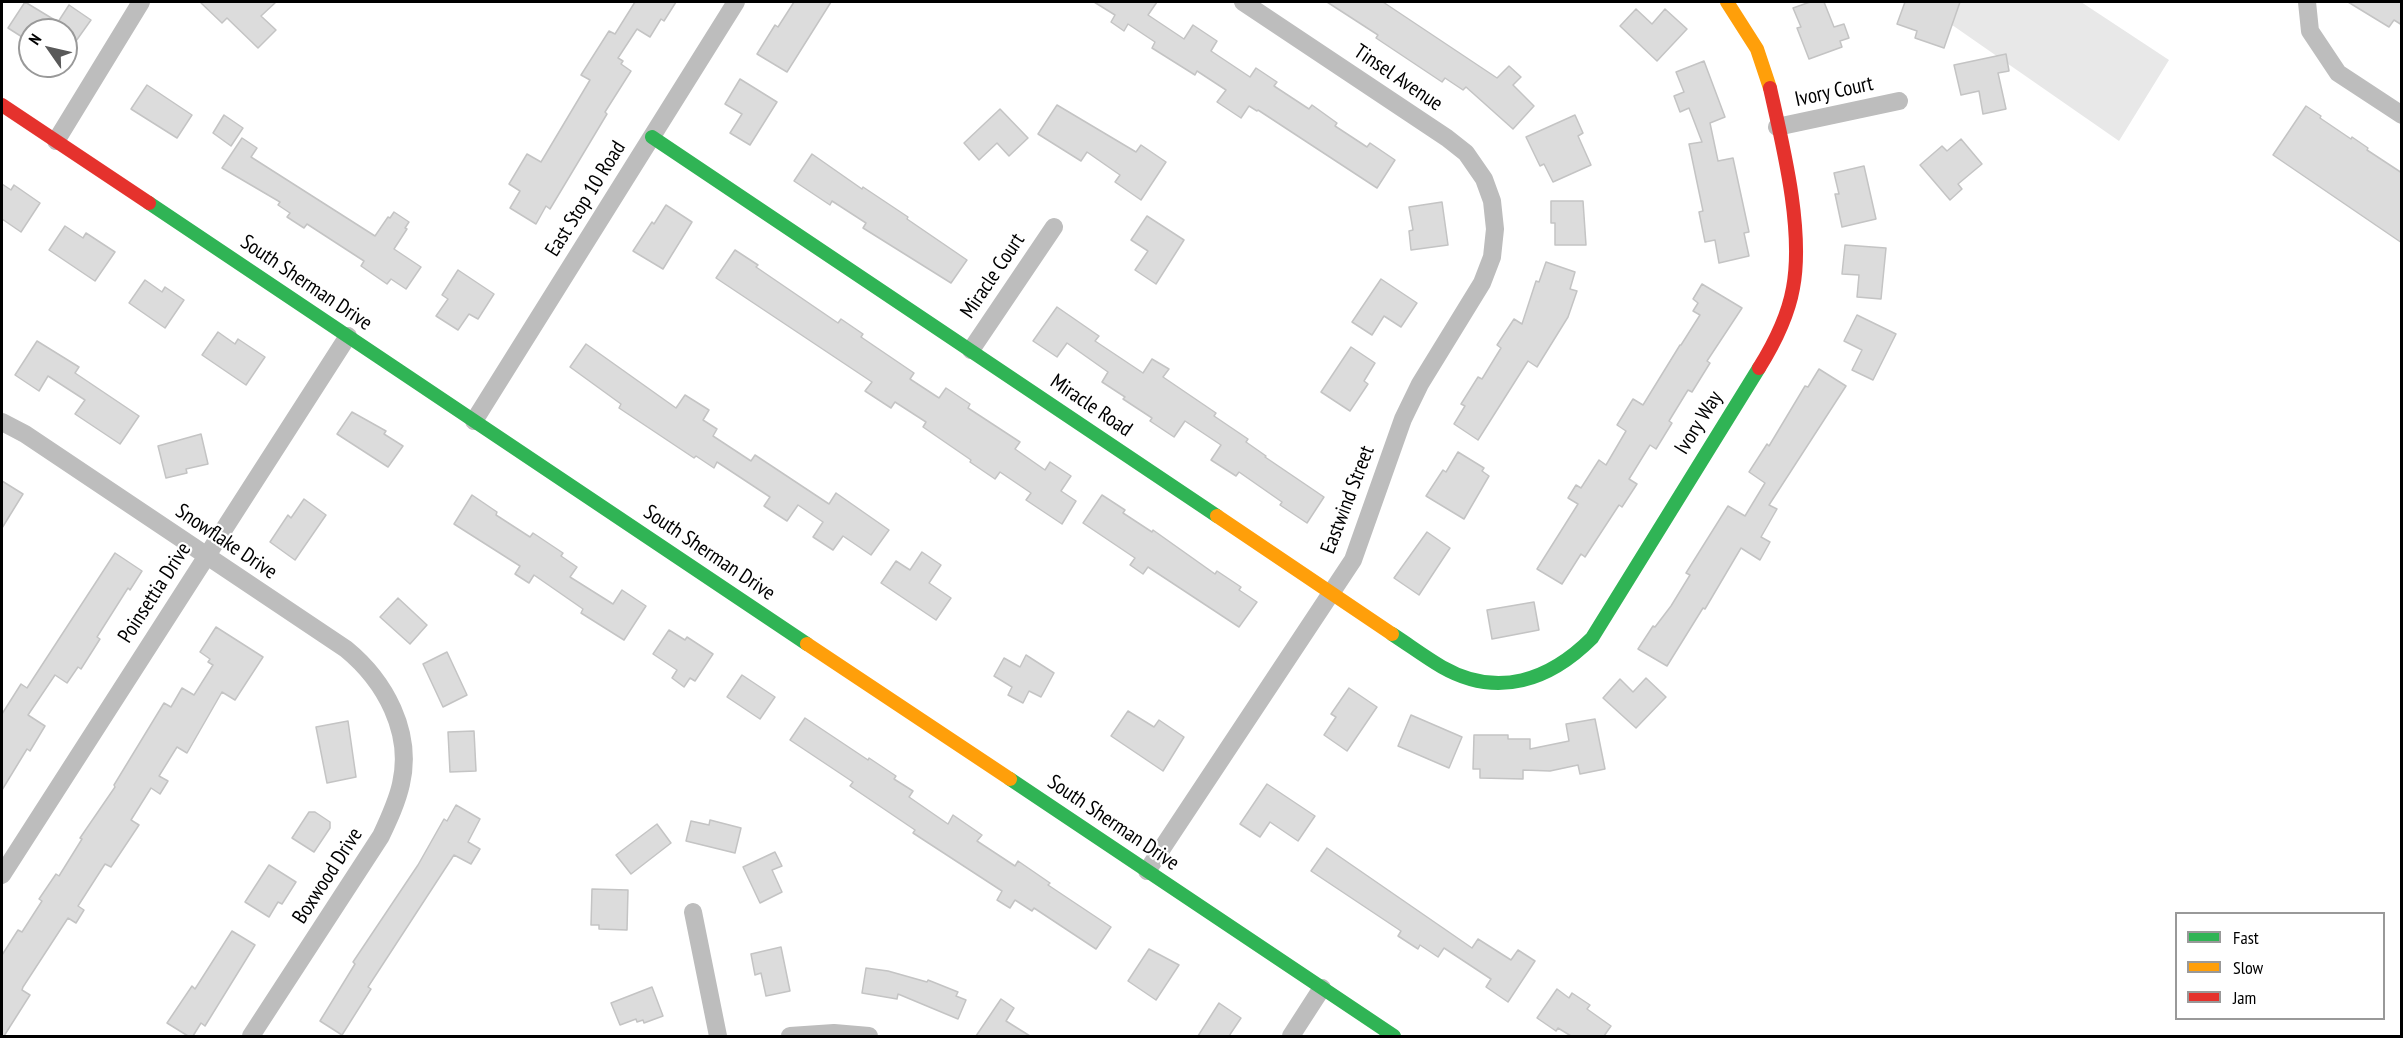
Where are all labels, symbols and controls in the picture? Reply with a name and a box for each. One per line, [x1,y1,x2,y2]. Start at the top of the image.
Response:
north arrow [18,18,78,78]
text: N [24,30,45,48]
street label: Tinsel Avenue [1349,39,1447,117]
street label: Ivory Court [1793,71,1875,113]
street label: East Stop 10 Road [541,137,631,261]
street label: Miracle Court [955,229,1031,323]
street label: South Sherman Drive [235,230,377,336]
street label: Miracle Road [1045,369,1137,443]
street label: Ivory Way [1670,387,1728,459]
street label: Eastwind Street [1316,443,1380,557]
street label: Snowflake Drive [170,499,282,585]
street label: South Sherman Drive [638,500,780,606]
street label: Poinsettia Drive [113,538,197,648]
street label: South Sherman Drive [1042,770,1184,876]
street label: Boxwood Drive [288,823,368,929]
legend [2175,912,2385,1020]
text: Fast [2233,926,2259,949]
text: Slow [2233,956,2263,979]
text: Jam [2233,986,2256,1009]

